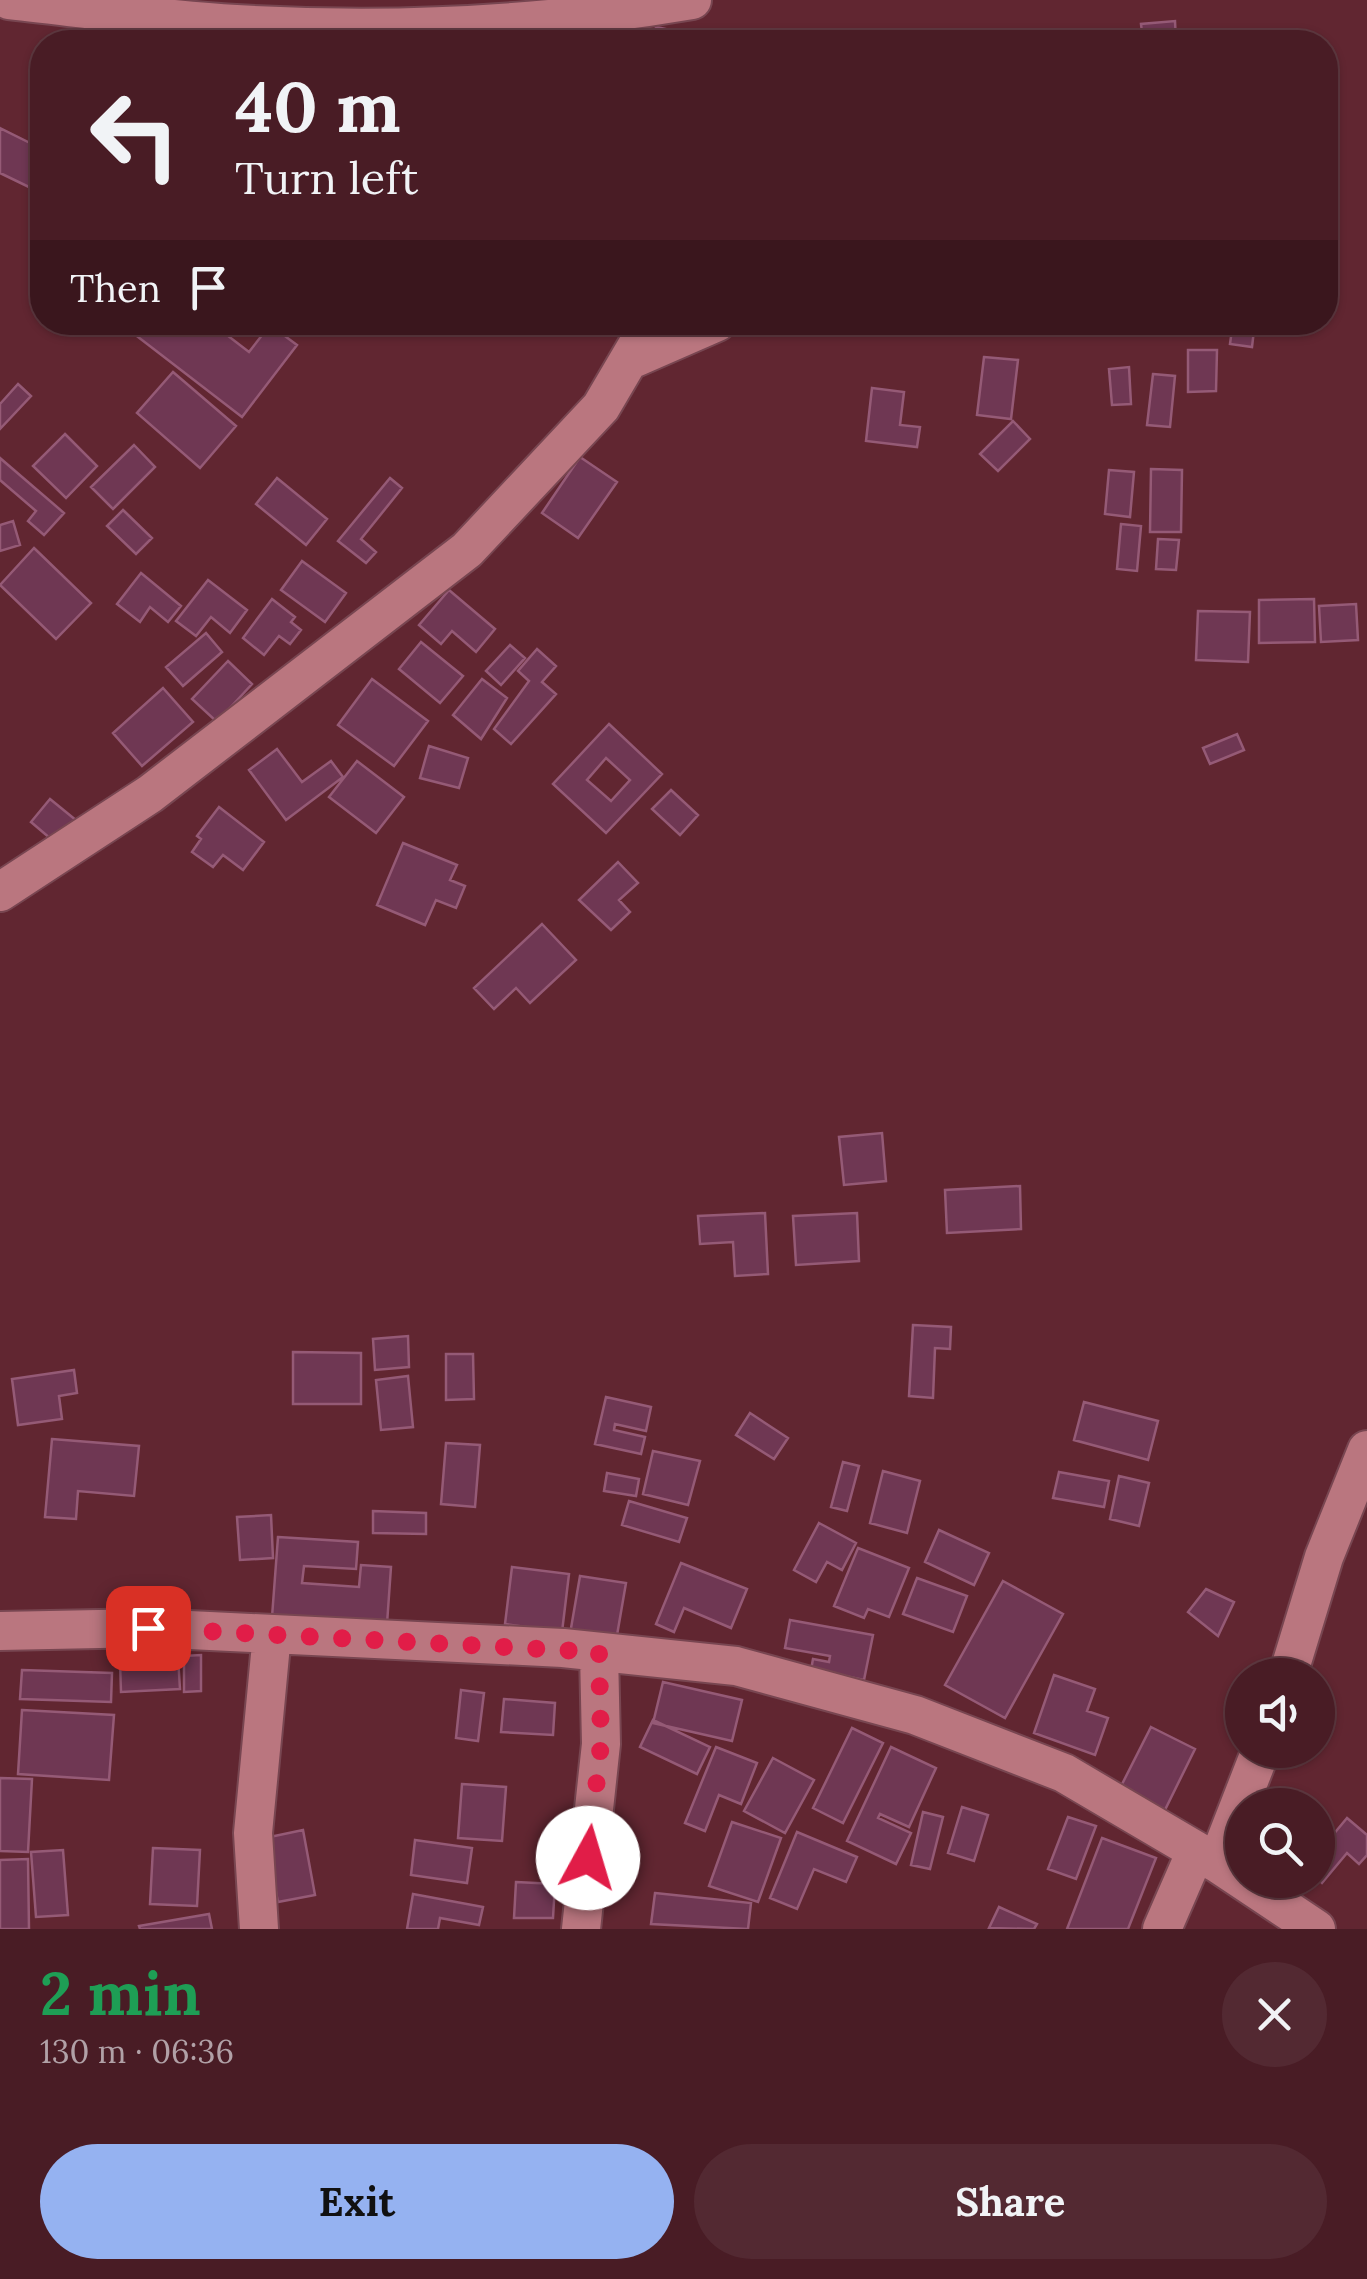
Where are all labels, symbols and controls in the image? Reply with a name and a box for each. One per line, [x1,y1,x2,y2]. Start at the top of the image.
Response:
text: 40 m [235,62,401,151]
icon: left [70,70,200,200]
text: Turn left [235,149,418,206]
icon: arrive [181,260,236,315]
text: Then [70,264,161,312]
pin [106,1586,191,1671]
icon: arrive [121,1601,176,1656]
map controls [1225,1658,1335,1898]
button: sound [1225,1658,1335,1768]
button: search [1225,1788,1335,1898]
position arrow [536,1806,640,1910]
text: 2 min [40,1955,201,2031]
button: close [1222,1962,1327,2067]
text: 130 m · 06:36 [40,2031,234,2072]
button: Exit [40,2144,674,2259]
button: Share [694,2144,1327,2259]

